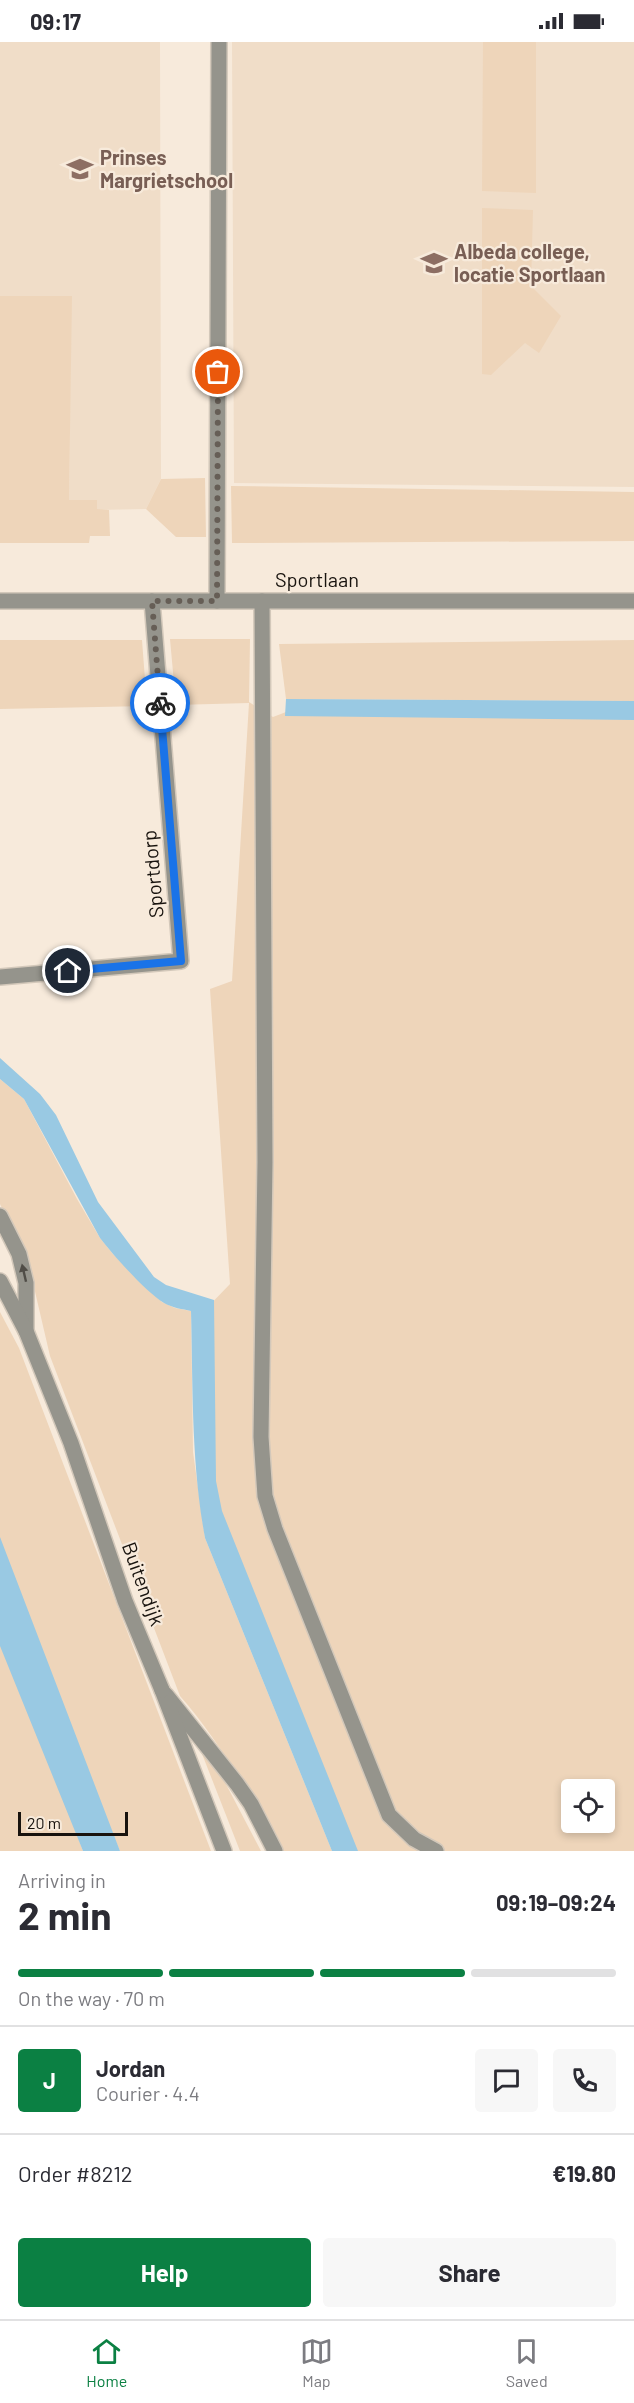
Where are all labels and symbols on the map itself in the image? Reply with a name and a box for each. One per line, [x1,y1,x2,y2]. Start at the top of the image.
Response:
place label: Prinses Margrietschool [100,145,233,192]
school or university icon: Prinses Margrietschool [65,154,95,184]
place label: Albeda college, locatie Sportlaan [454,239,605,286]
school or university icon: Albeda college, locatie Sportlaan [419,248,449,278]
pin [192,346,243,397]
street label: Sportlaan [275,567,359,591]
courier [130,673,190,733]
street label: Sportdorp [136,829,168,919]
pin [42,945,93,996]
one-way arrow [18,1264,28,1282]
street label: Buitendijk [118,1539,170,1629]
scale bar [18,1809,128,1836]

